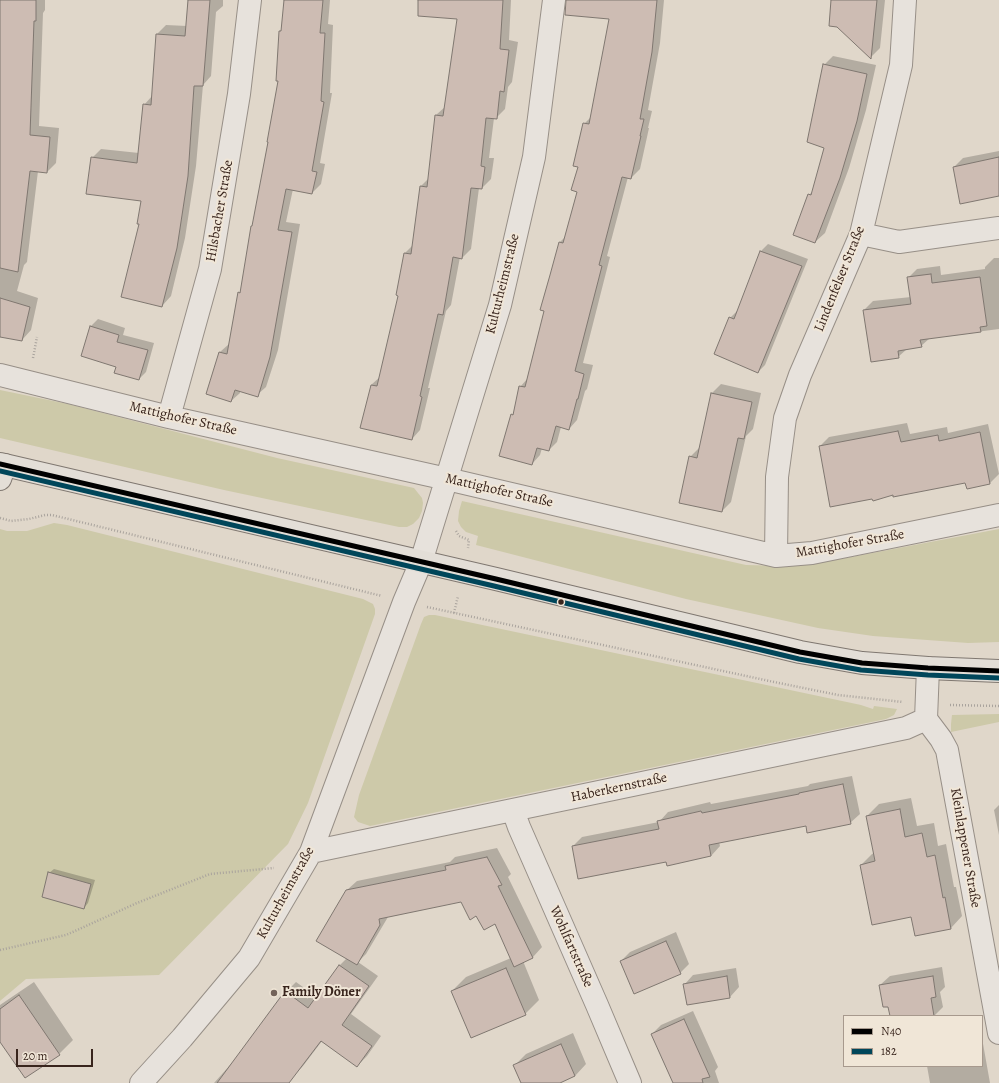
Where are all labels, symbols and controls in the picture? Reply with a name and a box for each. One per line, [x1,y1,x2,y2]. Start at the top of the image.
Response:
street label: Hilsbacher Straße [203,159,237,263]
street label: Lindenfelser Straße [811,224,869,334]
street label: Kulturheimstraße [482,232,524,336]
street label: Mattighofer Straße [128,398,238,440]
street label: Mattighofer Straße [444,470,554,512]
street label: Mattighofer Straße [794,526,906,562]
unlabelled marker [556,597,566,607]
street label: Haberkernstraße [569,770,669,806]
street label: Kleinlappener Straße [946,787,984,909]
street label: Kulturheimstraße [254,844,318,942]
street label: Wohlfartstraße [546,904,596,990]
place label: Family Döner [282,985,361,1001]
marker: Family Döner [269,988,279,998]
legend [843,1015,983,1067]
text: N40 [881,1023,901,1039]
scale bar [18,1041,95,1067]
text: 182 [881,1043,897,1059]
text: 20 m [23,1048,47,1064]

